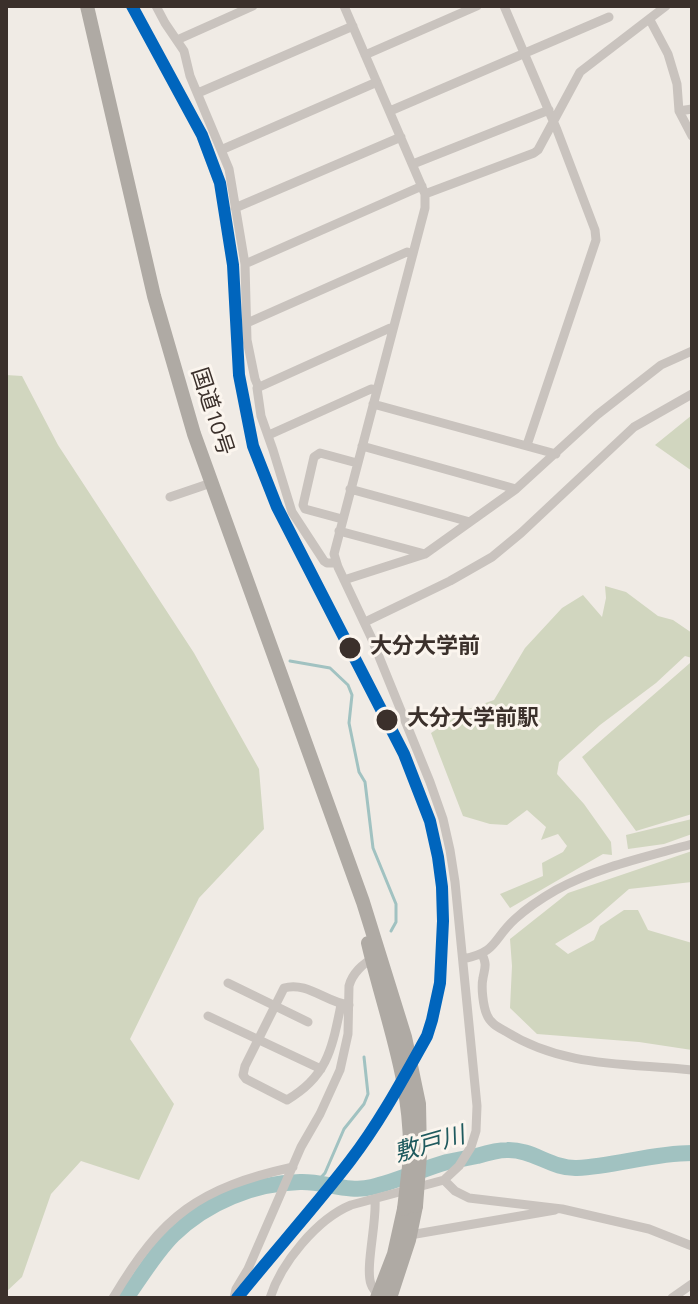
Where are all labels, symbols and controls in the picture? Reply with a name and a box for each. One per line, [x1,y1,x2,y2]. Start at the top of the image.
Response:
street label: 国道10号 [184,365,238,459]
marker: 大分大学前 [337,635,363,661]
place label: 大分大学前 [370,635,480,661]
marker: 大分大学前駅 [374,707,400,733]
place label: 大分大学前駅 [407,707,539,733]
water label: 敷戸川 [391,1122,469,1170]

